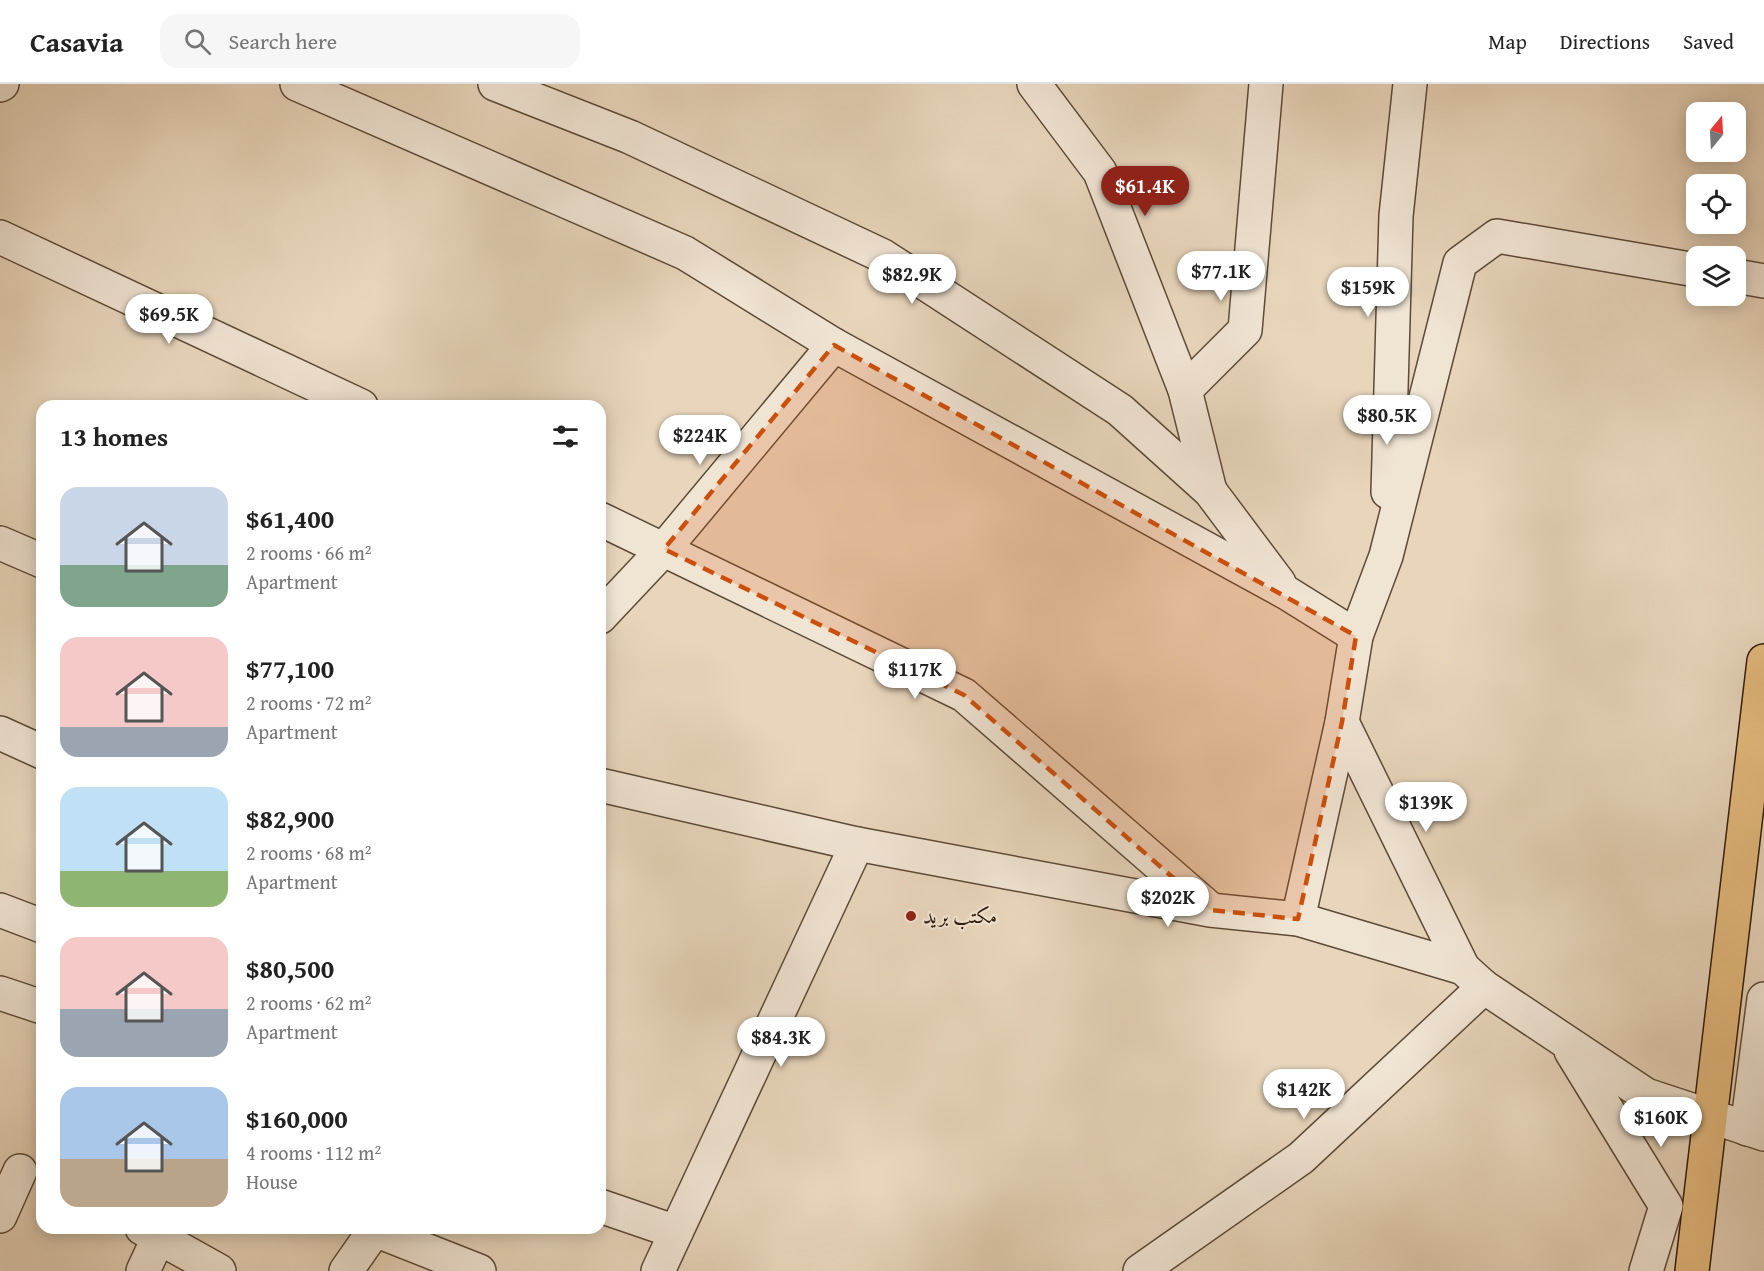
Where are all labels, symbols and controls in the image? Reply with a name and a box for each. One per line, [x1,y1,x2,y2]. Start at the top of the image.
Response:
search box [160,14,580,68]
text: Casavia [30,21,124,62]
icon: search [181,25,214,58]
text: Search here [229,25,337,57]
text: Map [1488,26,1527,57]
text: Directions [1560,26,1650,57]
text: Saved [1683,26,1734,57]
north arrow [1686,102,1746,162]
map controls [1686,102,1746,306]
pin: $61.4K [1096,166,1194,217]
text: $61.4K [1115,171,1175,200]
button: locate [1686,174,1746,234]
button: layers [1686,246,1746,306]
pin: $77.1K [1172,251,1270,302]
pin: $82.9K [863,254,961,305]
text: $77.1K [1191,256,1251,285]
text: $82.9K [882,259,942,288]
pin: $159K [1326,267,1410,318]
text: $159K [1341,272,1395,301]
pin: $69.5K [120,294,218,345]
text: $69.5K [139,299,199,328]
pin: $80.5K [1338,395,1436,446]
text: $80.5K [1357,400,1417,429]
pin: $224K [658,415,742,466]
text: 13 homes [60,417,168,456]
icon: filters [549,420,582,453]
text: $224K [673,420,727,449]
text: $61,400 [246,499,334,538]
icon: home [108,511,180,583]
text: 2 rooms · 66 m² [246,538,372,567]
text: Apartment [246,567,338,596]
text: $77,100 [246,649,334,688]
pin: $117K [873,649,957,700]
text: $117K [888,654,942,683]
icon: home [108,661,180,733]
text: 2 rooms · 72 m² [246,688,372,717]
text: Apartment [246,717,338,746]
pin: $139K [1384,782,1468,833]
text: $139K [1399,787,1453,816]
text: $82,900 [246,799,334,838]
icon: home [108,811,180,883]
text: 2 rooms · 68 m² [246,838,372,867]
text: Apartment [246,867,338,896]
pin: $202K [1126,877,1210,928]
text: $202K [1141,882,1195,911]
place label: مكتب بريد [923,900,997,931]
marker: مكتب بريد [904,909,918,923]
text: $80,500 [246,949,334,988]
icon: home [108,961,180,1033]
text: 2 rooms · 62 m² [246,988,372,1017]
text: Apartment [246,1017,338,1046]
pin: $84.3K [732,1017,830,1068]
text: $84.3K [751,1022,811,1051]
pin: $142K [1262,1069,1346,1120]
text: $142K [1277,1074,1331,1103]
pin: $160K [1619,1097,1703,1148]
text: $160,000 [246,1099,348,1138]
text: $160K [1634,1102,1688,1131]
icon: home [108,1111,180,1183]
text: 4 rooms · 112 m² [246,1138,381,1167]
text: House [246,1167,298,1196]

